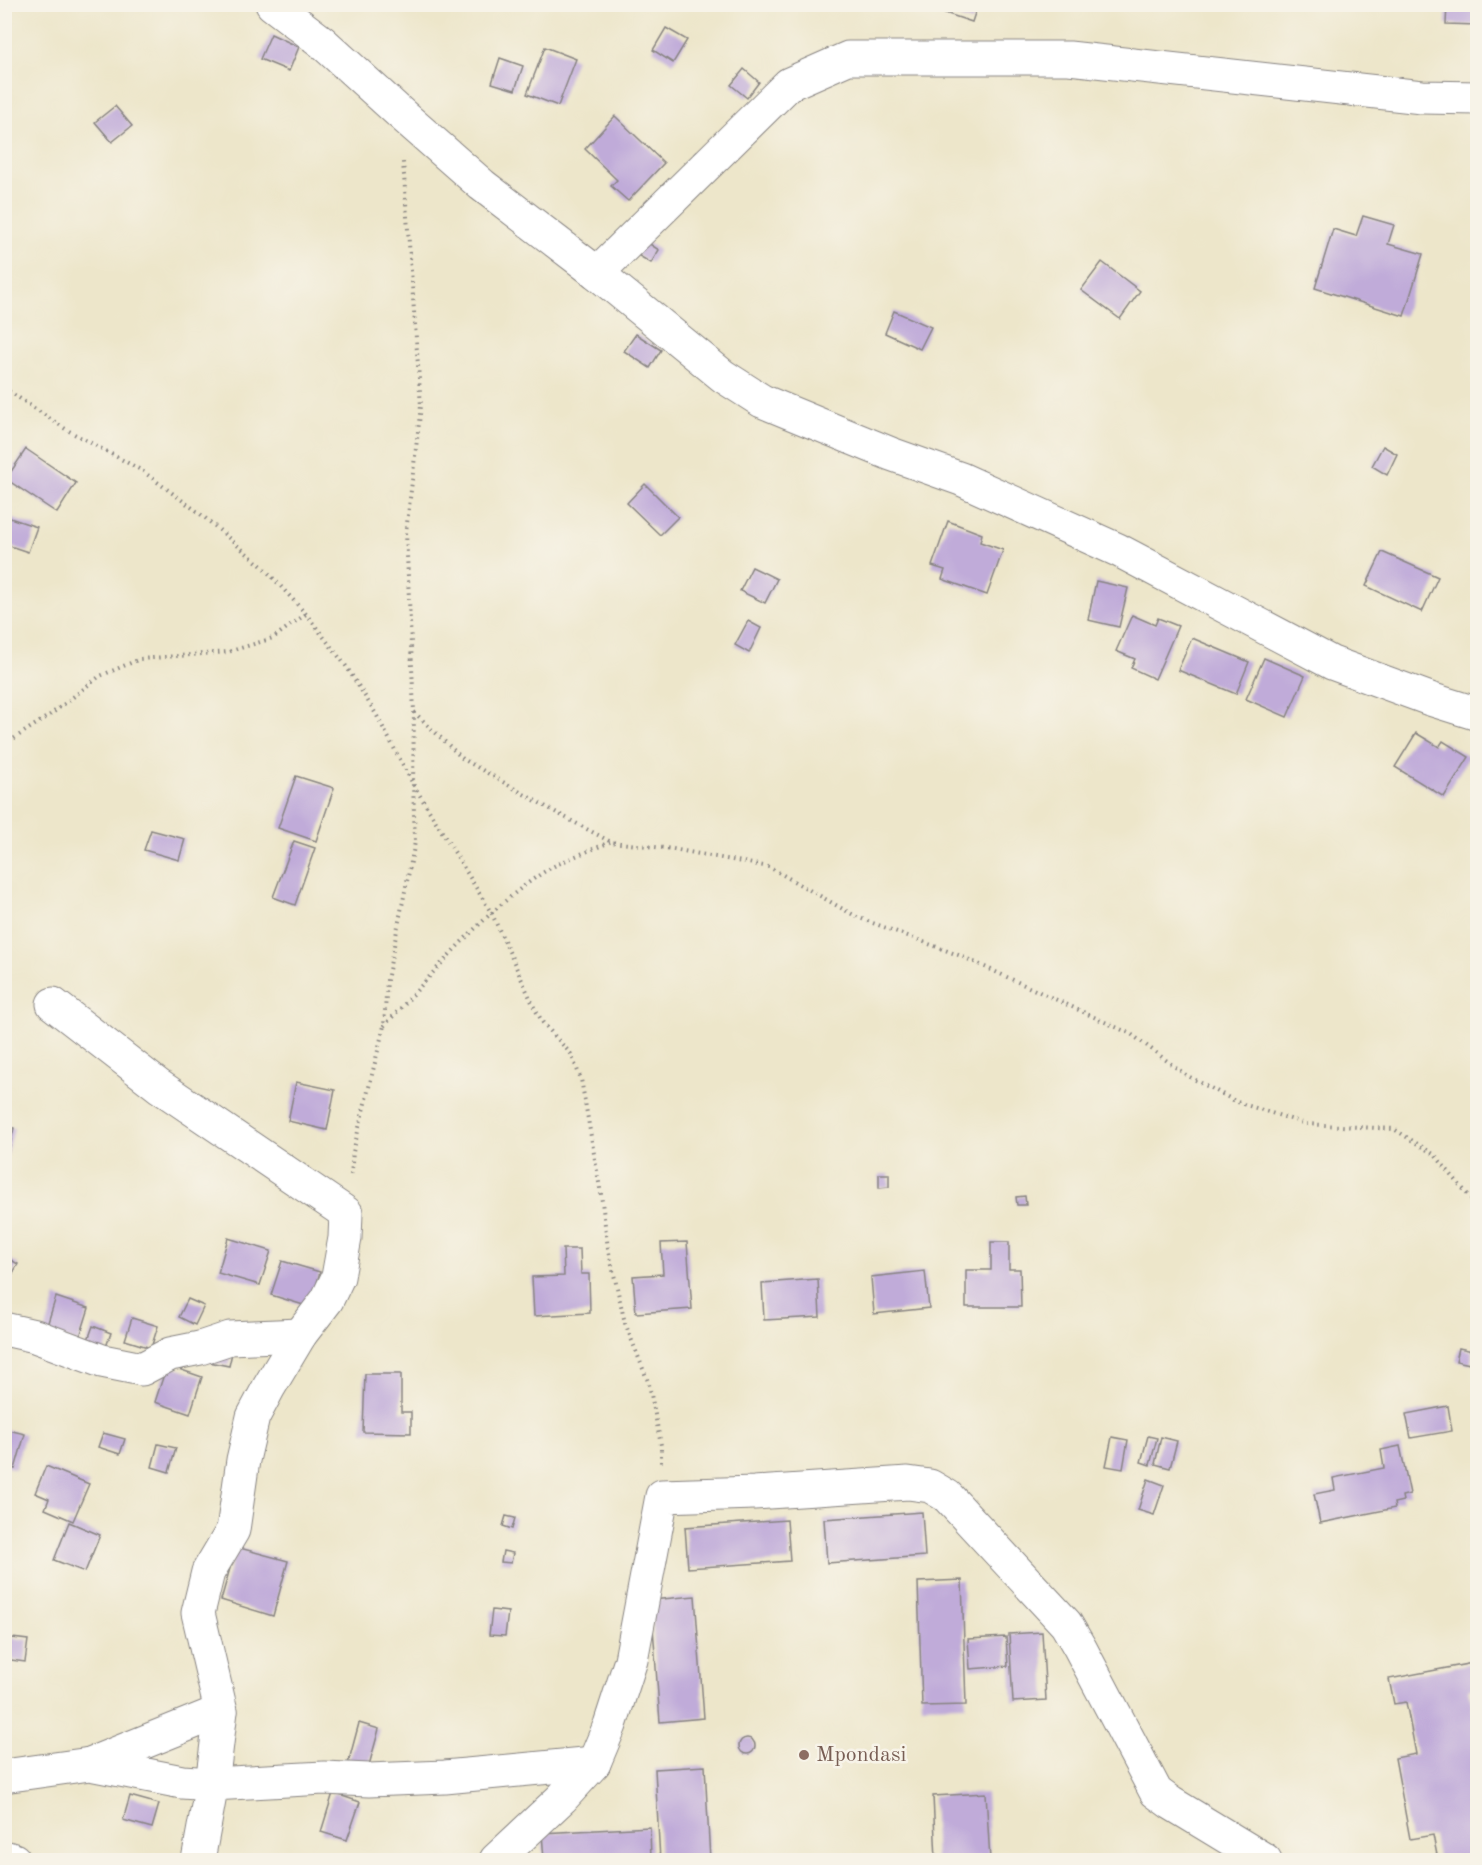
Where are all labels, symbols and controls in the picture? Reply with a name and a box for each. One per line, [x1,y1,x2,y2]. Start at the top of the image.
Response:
place label: Mpondasi [816,1744,907,1766]
marker: Mpondasi [797,1748,811,1762]

